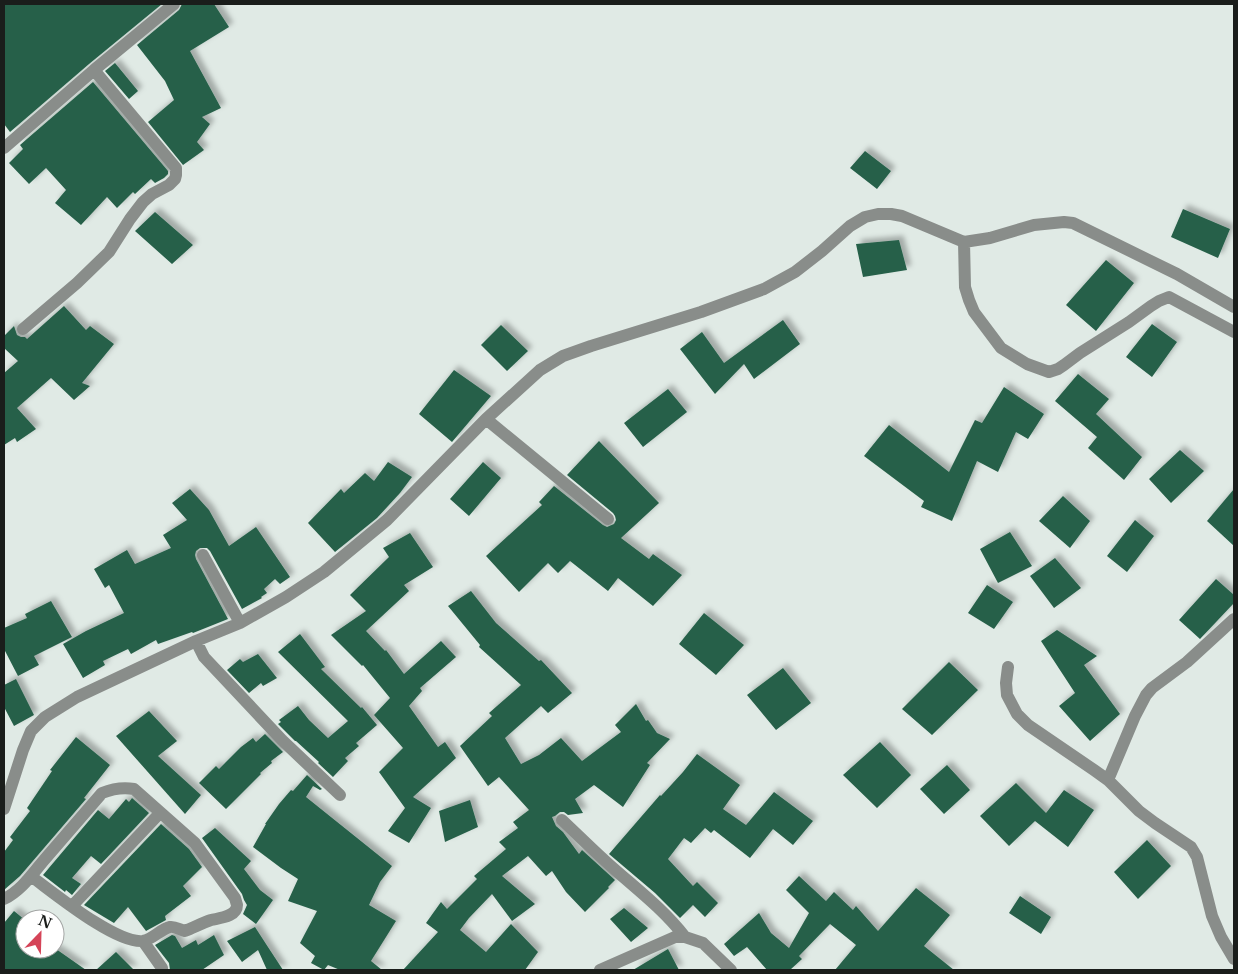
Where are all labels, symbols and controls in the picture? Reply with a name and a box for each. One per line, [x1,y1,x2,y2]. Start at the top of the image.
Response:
north arrow [15,909,65,959]
text: N [36,911,55,933]

